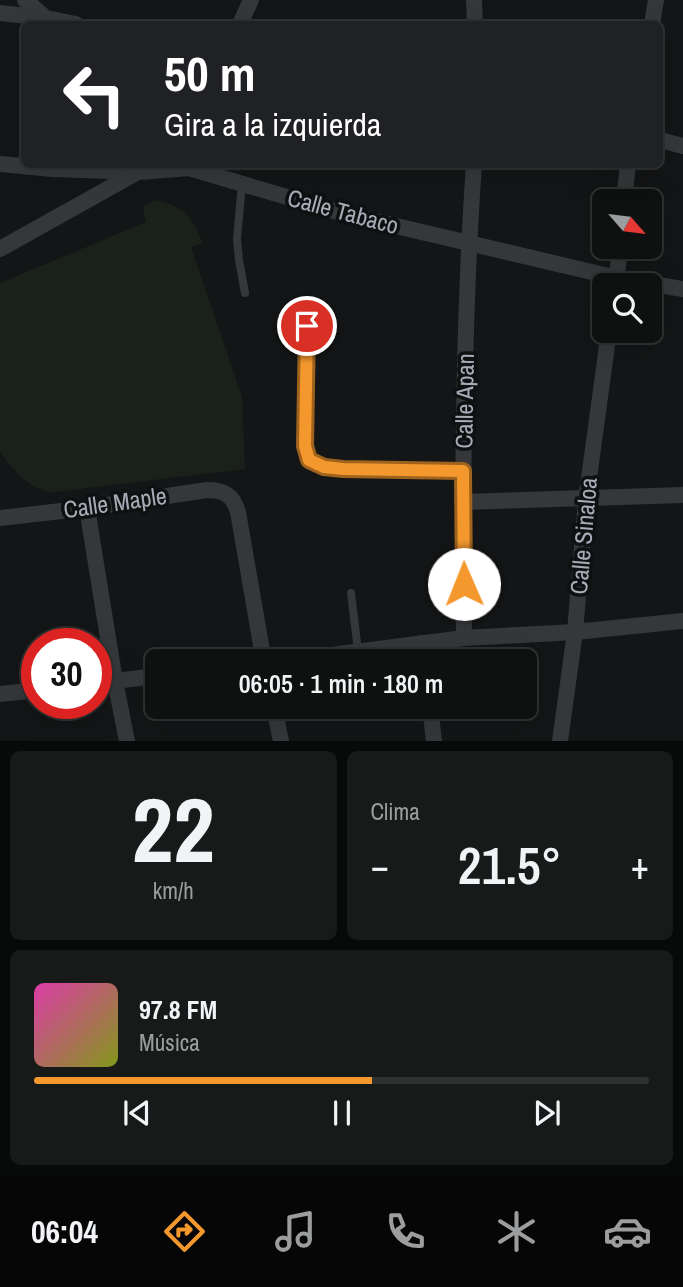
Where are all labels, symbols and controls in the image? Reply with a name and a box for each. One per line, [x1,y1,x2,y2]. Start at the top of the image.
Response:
text: 50 m [164,40,256,106]
icon: left [49,49,140,140]
text: Gira a la izquierda [164,103,381,146]
street label: Calle Tabaco [284,181,402,241]
north arrow [592,189,662,259]
map controls [592,189,662,343]
button: search [592,273,662,343]
pin [277,296,337,356]
icon: arrive [288,307,326,345]
street label: Calle Apan [447,353,481,449]
street label: Calle Sinaloa [562,476,604,596]
street label: Calle Maple [61,479,169,525]
position arrow [427,547,501,621]
speed limit sign: 30 [21,628,112,719]
text: 06:05 · 1 min · 180 m [239,666,443,701]
text: 22 [132,768,215,890]
text: Clima [371,796,420,827]
text: 21.5° [458,830,562,900]
text: − [371,840,389,891]
text: + [631,840,649,891]
text: km/h [153,875,194,906]
text: 97.8 FM [139,992,217,1027]
text: Música [139,1027,200,1058]
icon: previous [118,1094,156,1132]
icon: pause [323,1094,361,1132]
icon: next [528,1094,566,1132]
icon: directions [160,1207,209,1256]
icon: music [271,1207,320,1256]
icon: phone [381,1207,430,1256]
icon: climate [492,1207,541,1256]
icon: car [603,1207,652,1256]
text: 06:04 [31,1210,98,1253]

